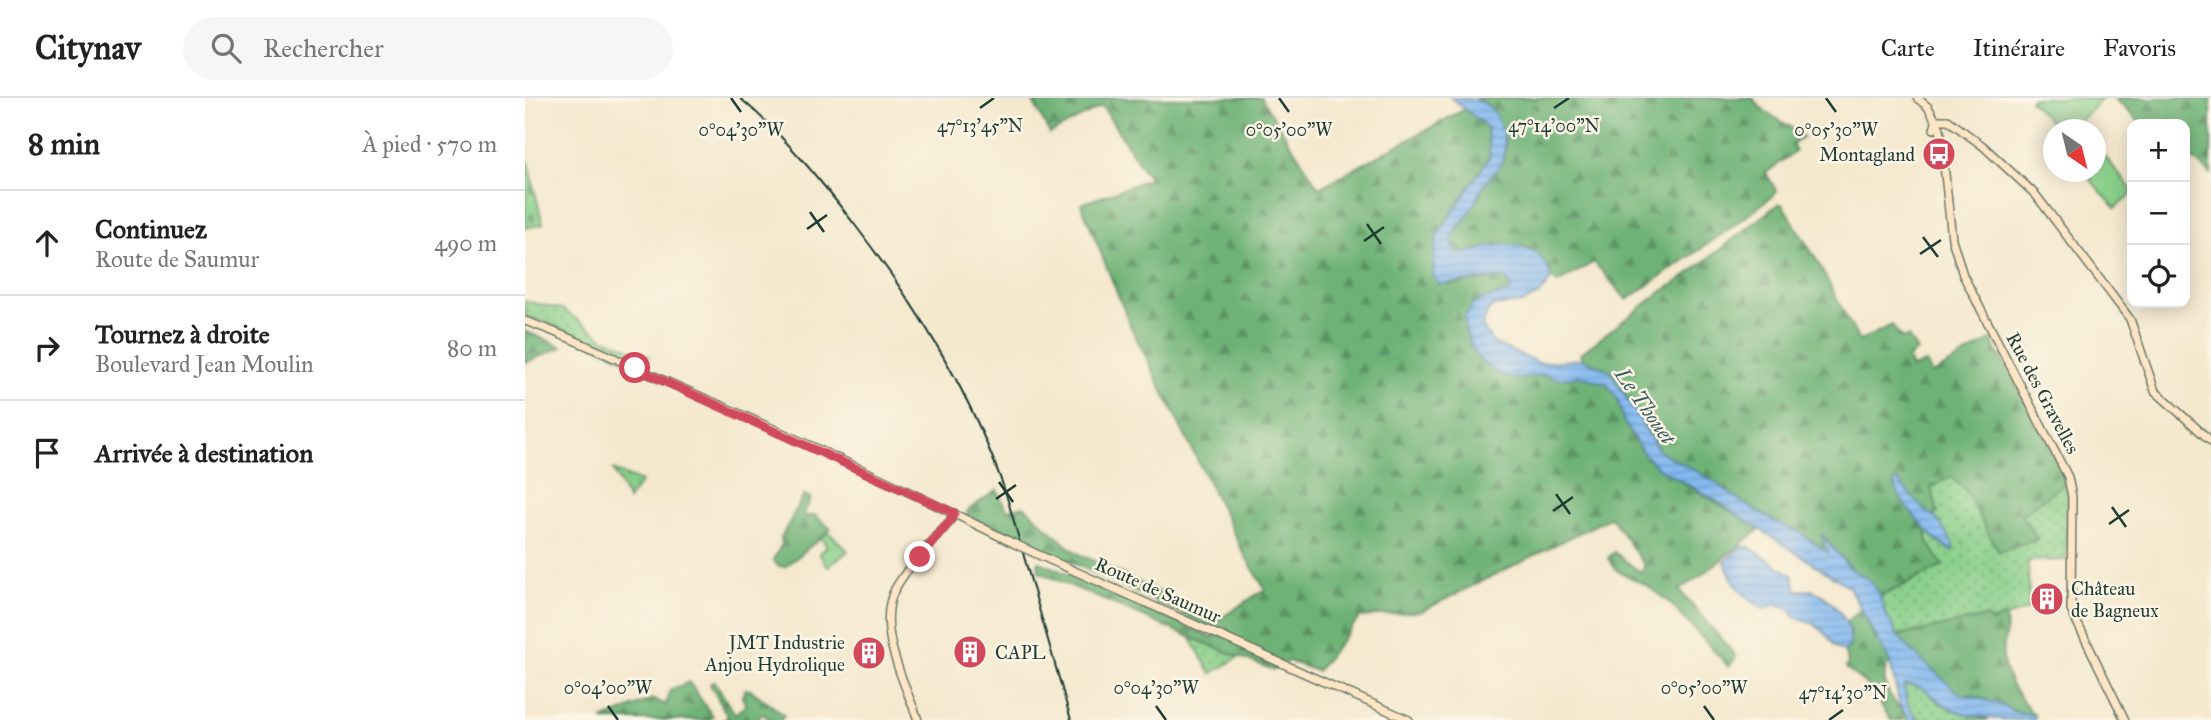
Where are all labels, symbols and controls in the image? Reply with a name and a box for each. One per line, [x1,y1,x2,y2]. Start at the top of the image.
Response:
search box [183,17,673,80]
text: Citynav [35,28,141,68]
icon: search [207,29,245,67]
text: Rechercher [263,32,384,64]
text: Carte [1881,33,1935,63]
text: Itinéraire [1973,33,2065,63]
text: Favoris [2103,33,2176,63]
text: 47°13'45"N [937,115,1023,137]
text: 47°14'00"N [1508,115,1600,137]
text: 0°04'30"W [698,119,784,141]
text: 0°05'00"W [1246,119,1333,141]
text: 0°05'30"W [1794,119,1879,141]
north arrow [2043,119,2106,182]
map controls [2127,119,2190,308]
button: + [2127,119,2190,182]
text: 8 min [28,126,100,162]
text: À pied · 570 m [362,130,497,158]
bus stop icon: Montagland [1920,135,1958,173]
place label: Montagland [1819,143,1915,167]
button: − [2127,182,2190,245]
text: Continuez [95,213,207,245]
icon: ahead [28,224,66,262]
text: 490 m [434,229,497,257]
text: Route de Saumur [95,245,259,273]
button: locate [2127,245,2190,308]
text: Tournez à droite [95,318,270,350]
street label: Rue des Gravelles [2001,328,2085,458]
icon: right [28,329,66,367]
text: 80 m [447,334,497,362]
text: Boulevard Jean Moulin [95,350,314,378]
route start [619,352,650,383]
water label: Le Thouet [1609,362,1682,451]
icon: arrive [28,434,66,472]
text: Arrivée à destination [95,437,313,469]
route end [904,541,935,572]
street label: Route de Saumur [1091,552,1225,628]
place label: Château de Bagneux [2071,577,2159,623]
building icon: Château de Bagneux [2028,580,2066,618]
place label: JMT Industrie Anjou Hydrolique [704,631,845,677]
building icon: CAPL [951,633,989,671]
building icon: JMT Industrie Anjou Hydrolique [850,634,888,672]
place label: CAPL [995,641,1046,664]
text: 0°04'00"W [564,677,653,699]
text: 0°04'30"W [1113,677,1199,699]
text: 0°05'00"W [1661,677,1748,699]
text: 47°14'30"N [1799,682,1887,704]

